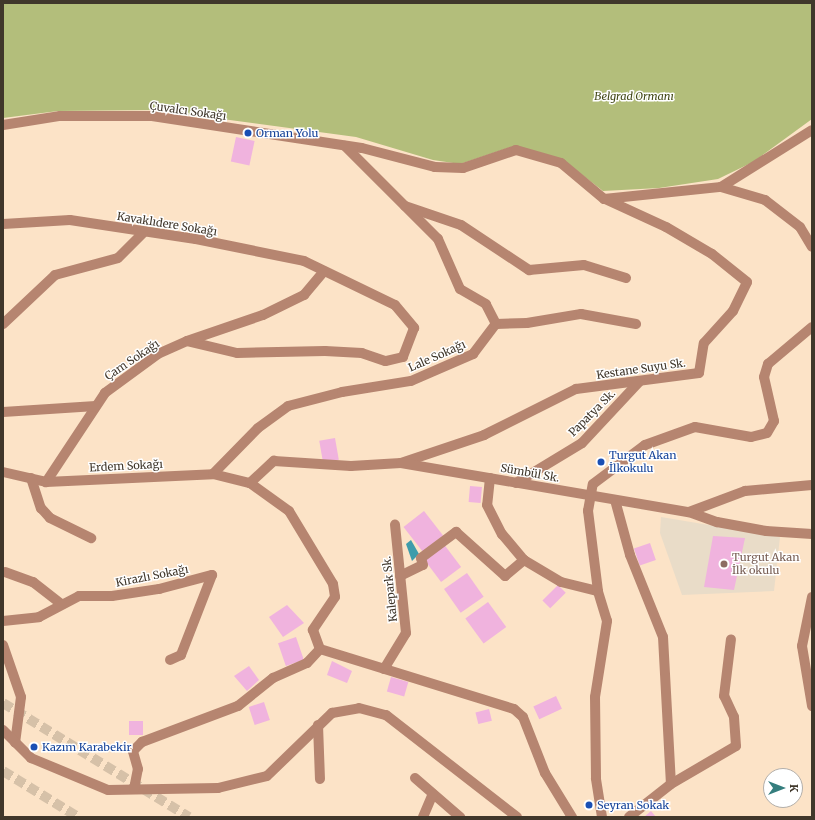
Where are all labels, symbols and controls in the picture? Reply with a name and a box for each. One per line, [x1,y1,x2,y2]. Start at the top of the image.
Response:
park label: Belgrad Ormanı [594,89,674,103]
street label: Çuvalcı Sokağı [149,99,227,123]
place label: Orman Yolu [256,126,318,140]
marker: Orman Yolu [243,128,253,138]
street label: Kavaklıdere Sokağı [116,210,218,238]
street label: Çam Sokağı [102,337,162,383]
street label: Lale Sokağı [406,338,468,374]
street label: Kestane Suyu Sk. [595,356,687,382]
street label: Papatya Sk. [566,387,618,439]
place label: Turgut Akan İlkokulu [609,449,677,475]
street label: Erdem Sokağı [89,457,163,475]
marker: Turgut Akan İlkokulu [596,457,606,467]
street label: Sümbül Sk. [499,461,561,485]
place label: Turgut Akan İlk okulu [732,551,800,577]
street label: Kalepark Sk. [380,555,400,623]
marker: Turgut Akan İlk okulu [719,559,729,569]
street label: Kirazlı Sokağı [114,562,190,590]
place label: Kazım Karabekir [42,740,131,754]
marker: Kazım Karabekir [29,742,39,752]
north arrow [763,768,803,808]
text: K [787,784,801,792]
place label: Seyran Sokak [597,798,669,812]
marker: Seyran Sokak [584,800,594,810]

